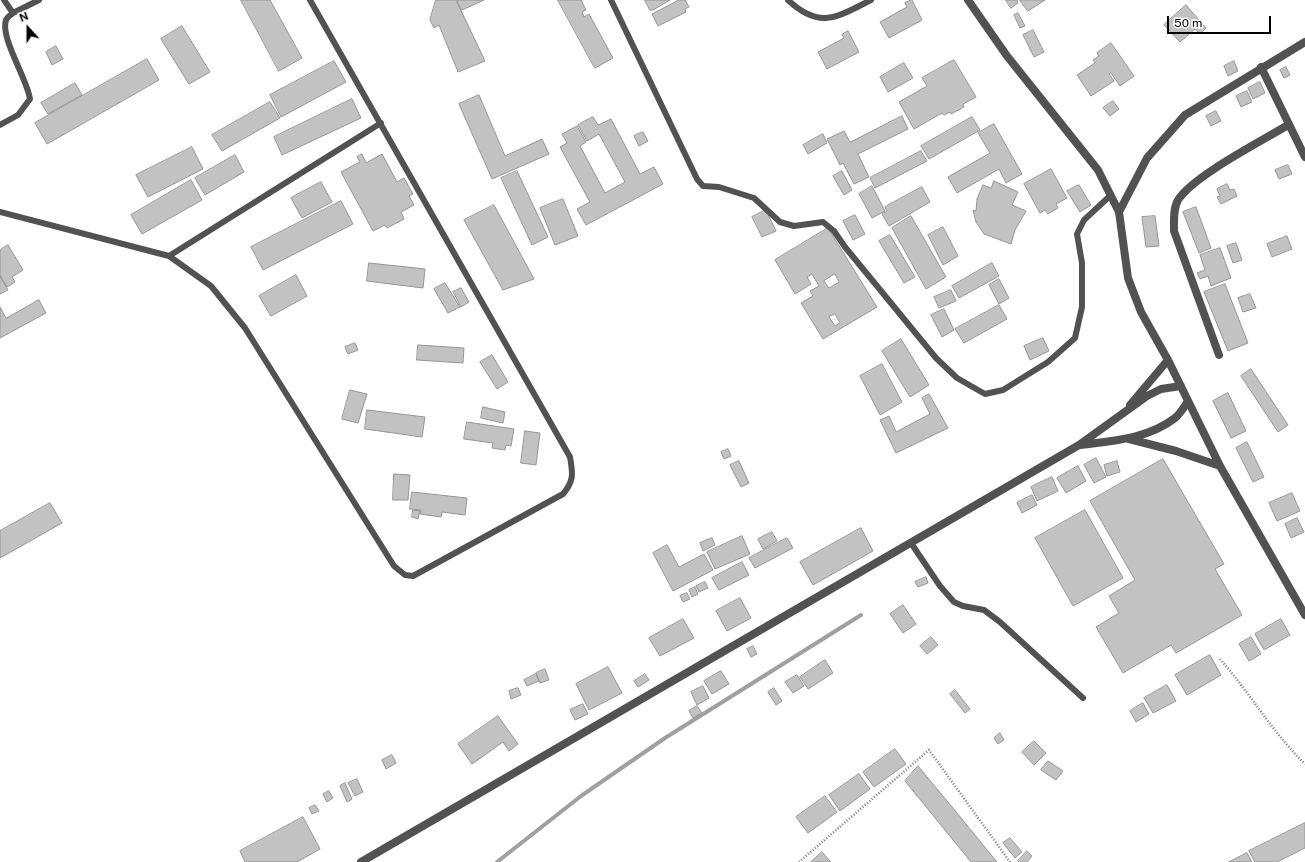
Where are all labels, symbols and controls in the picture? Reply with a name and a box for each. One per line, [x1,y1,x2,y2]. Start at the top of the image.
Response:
north arrow [8,8,48,48]
scale bar [1169,8,1273,34]
text: N [18,10,30,24]
text: 50 m [1174,16,1202,30]

